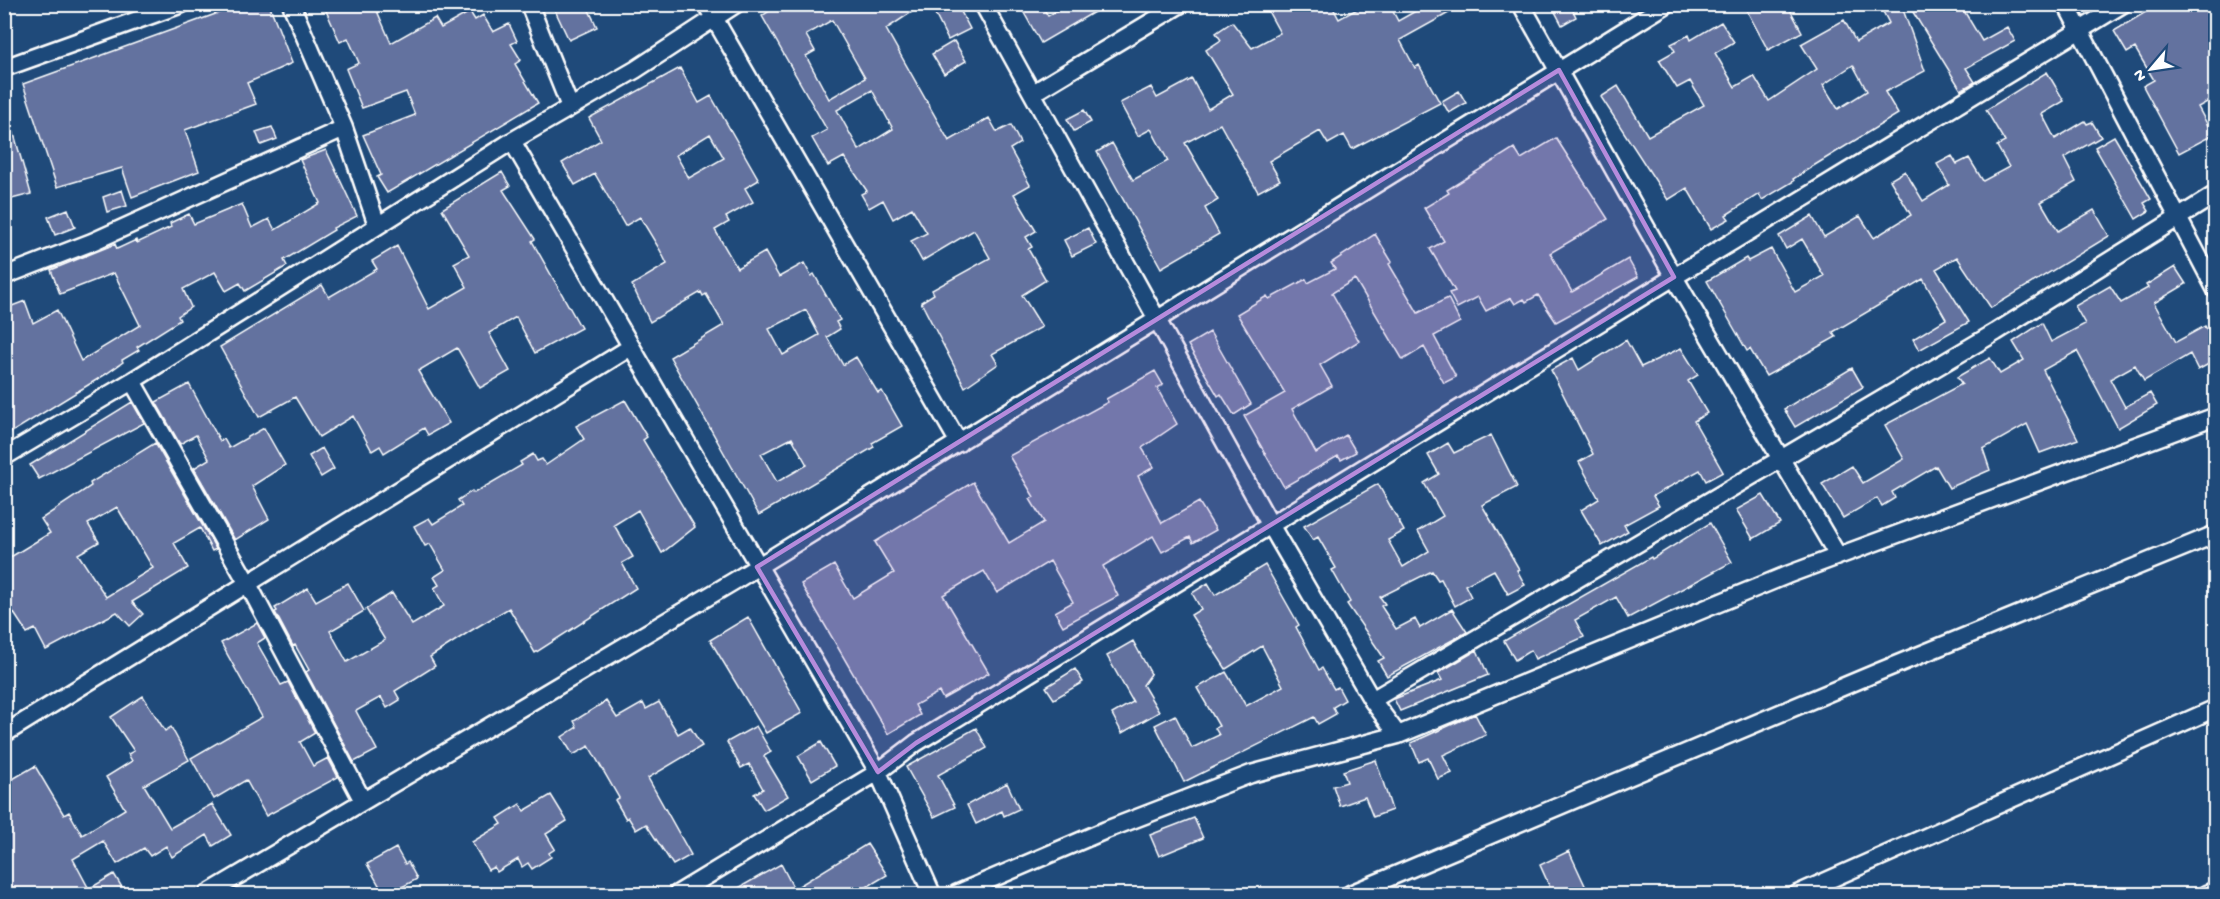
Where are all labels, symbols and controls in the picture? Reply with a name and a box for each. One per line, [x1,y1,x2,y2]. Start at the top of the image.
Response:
north arrow [2121,39,2181,99]
text: N [2130,65,2152,84]

